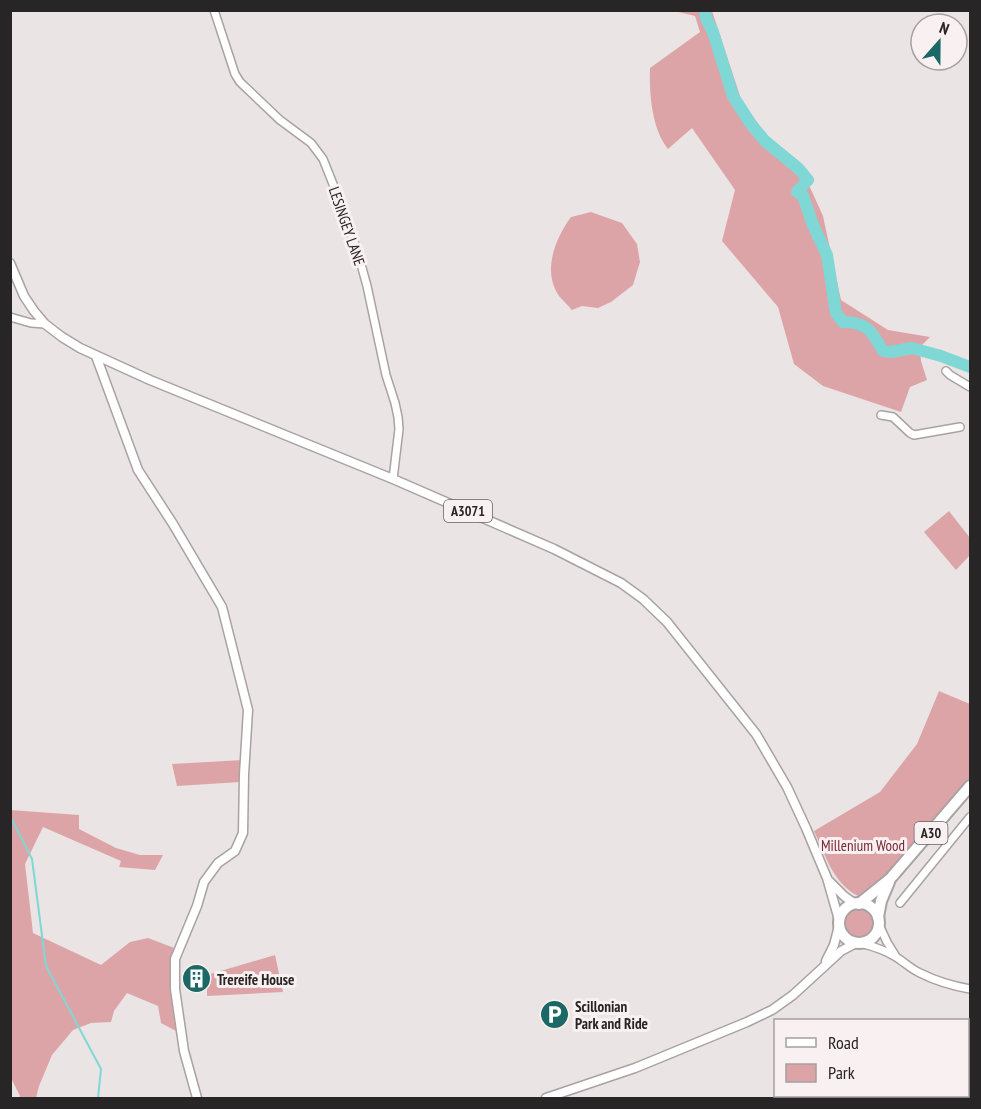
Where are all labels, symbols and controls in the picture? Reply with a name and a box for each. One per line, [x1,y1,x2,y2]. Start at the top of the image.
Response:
north arrow [909,12,969,72]
text: N [937,17,952,39]
street label: LESINGEY LANE [325,184,369,268]
road number: A3071 [444,500,492,522]
road number: A30 [914,822,948,844]
park label: Millenium Wood [821,836,905,855]
building icon: Trereife House [180,963,212,995]
place label: Trereife House [217,970,294,989]
place label: Scillonian Park and Ride [575,997,648,1033]
parking icon: Scillonian Park and Ride [538,999,570,1031]
legend [774,1019,969,1097]
text: Road [828,1031,859,1054]
text: Park [828,1061,855,1084]

